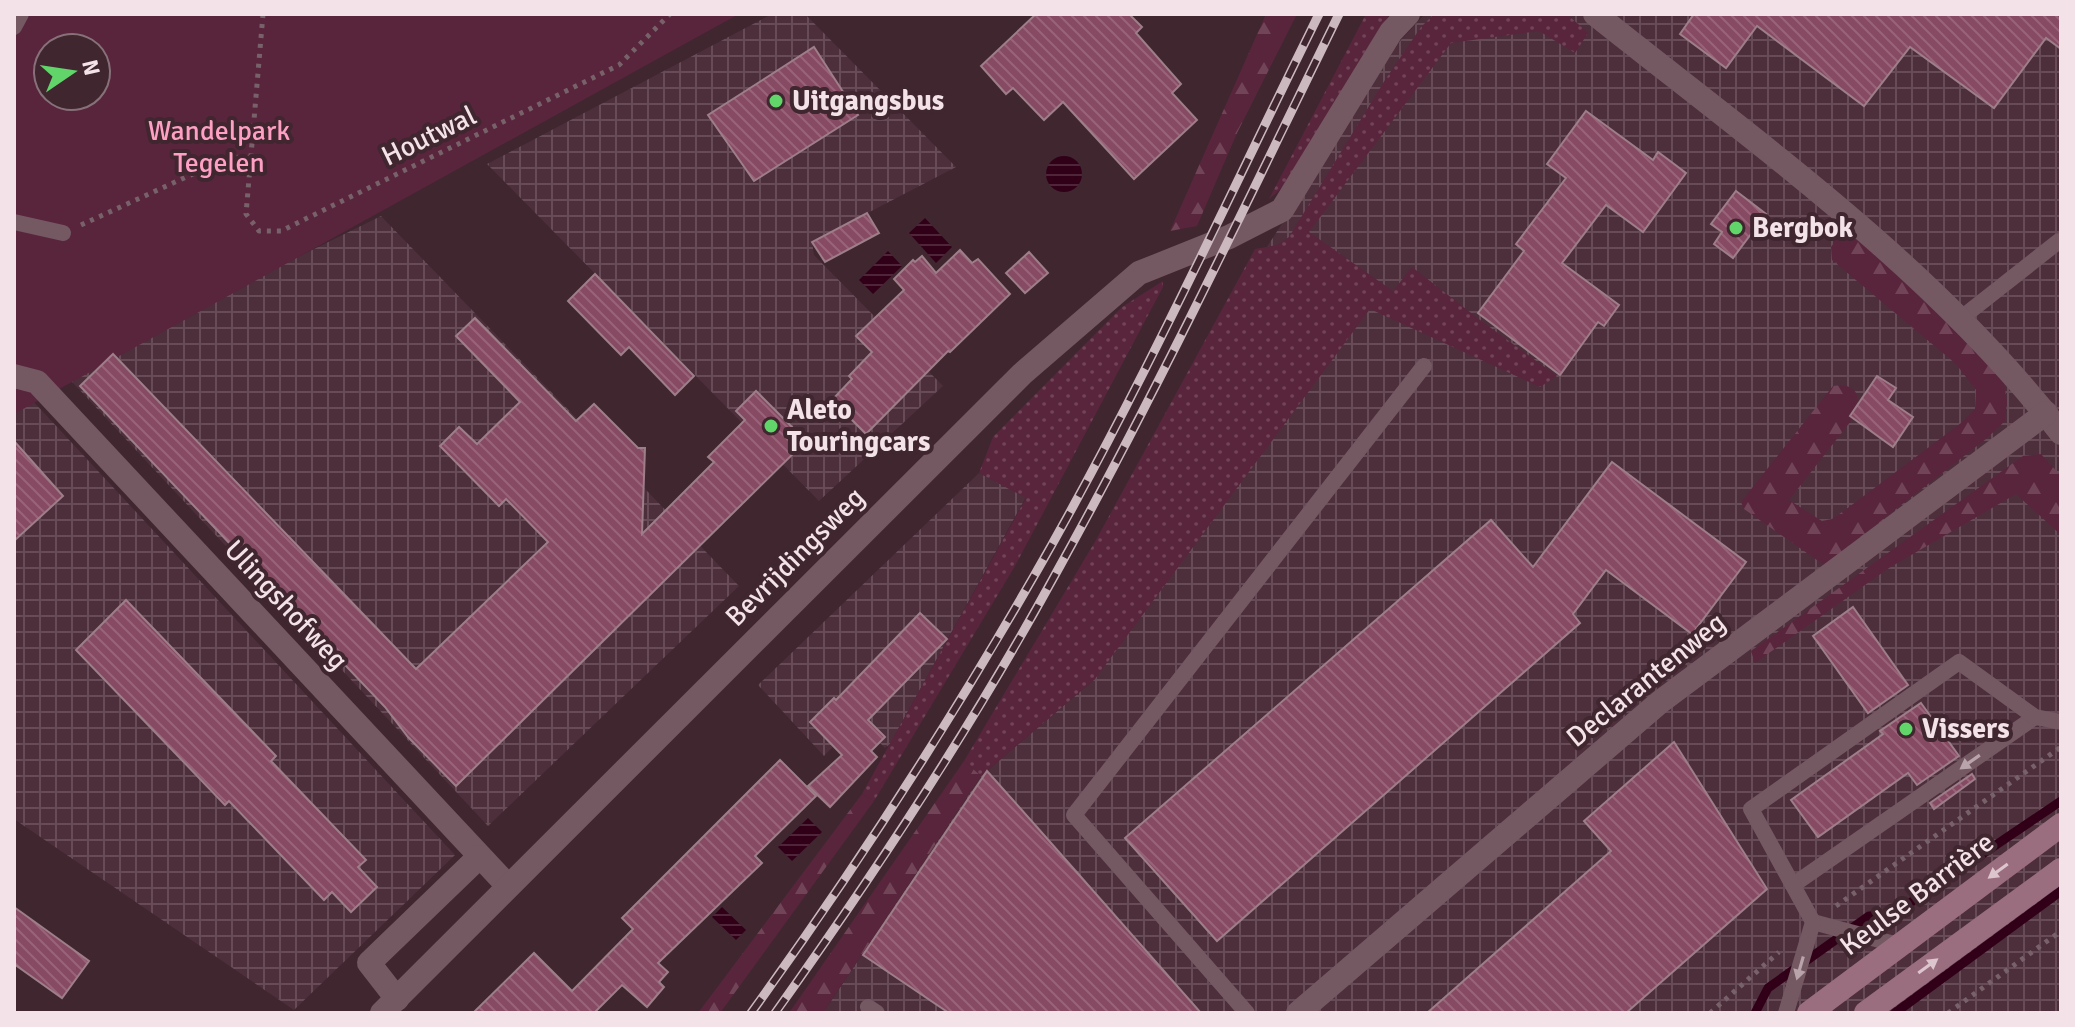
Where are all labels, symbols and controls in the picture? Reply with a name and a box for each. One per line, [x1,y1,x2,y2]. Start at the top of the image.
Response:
north arrow [32,32,112,112]
text: N [76,57,106,78]
place label: Uitgangsbus [792,84,944,118]
marker: Uitgangsbus [767,92,785,110]
street label: Houtwal [376,99,482,173]
park label: Wandelpark Tegelen [148,114,290,180]
place label: Bergbok [1752,211,1854,245]
marker: Bergbok [1727,219,1745,237]
place label: Aleto Touringcars [787,393,930,459]
marker: Aleto Touringcars [762,417,780,435]
street label: Bevrijdingsweg [718,480,872,634]
street label: Ulingshofweg [217,533,355,677]
street label: Declarantenweg [1560,606,1732,754]
place label: Vissers [1922,712,2010,746]
marker: Vissers [1897,720,1915,738]
one-way arrow [1960,754,1981,769]
street label: Keulse Barrière [1833,825,2001,963]
one-way arrow [1987,863,2009,879]
one-way arrow [1793,956,1806,980]
one-way arrow [1917,958,1939,974]

